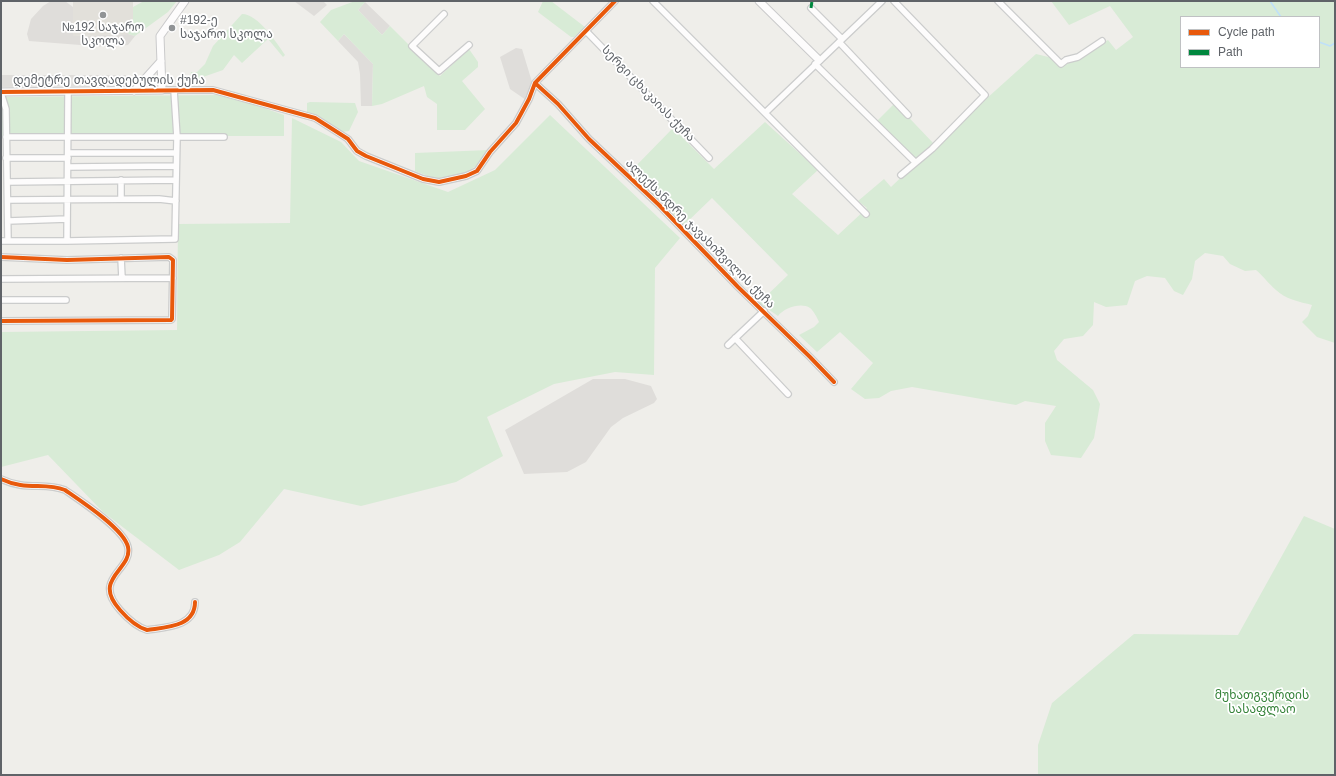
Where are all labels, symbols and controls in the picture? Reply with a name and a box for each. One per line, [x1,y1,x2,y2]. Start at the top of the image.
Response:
marker: №192 საჯარო სკოლა [98,10,108,20]
place label: #192-ე საჯარო სკოლა [180,14,273,42]
legend [1180,16,1320,68]
place label: №192 საჯარო სკოლა [62,21,144,49]
marker: #192-ე საჯარო სკოლა [167,23,177,33]
text: Cycle path [1218,25,1275,39]
street label: სერგი ცხაკაიას ქუჩა [598,43,698,145]
text: Path [1218,45,1243,59]
street label: დემეტრე თავდადებულის ქუჩა [13,74,205,88]
street label: ალექსანდრე ჯავახიშვილის ქუჩა [622,156,778,312]
park label: მუხათგვერდის სასაფლაო [1215,689,1309,717]

